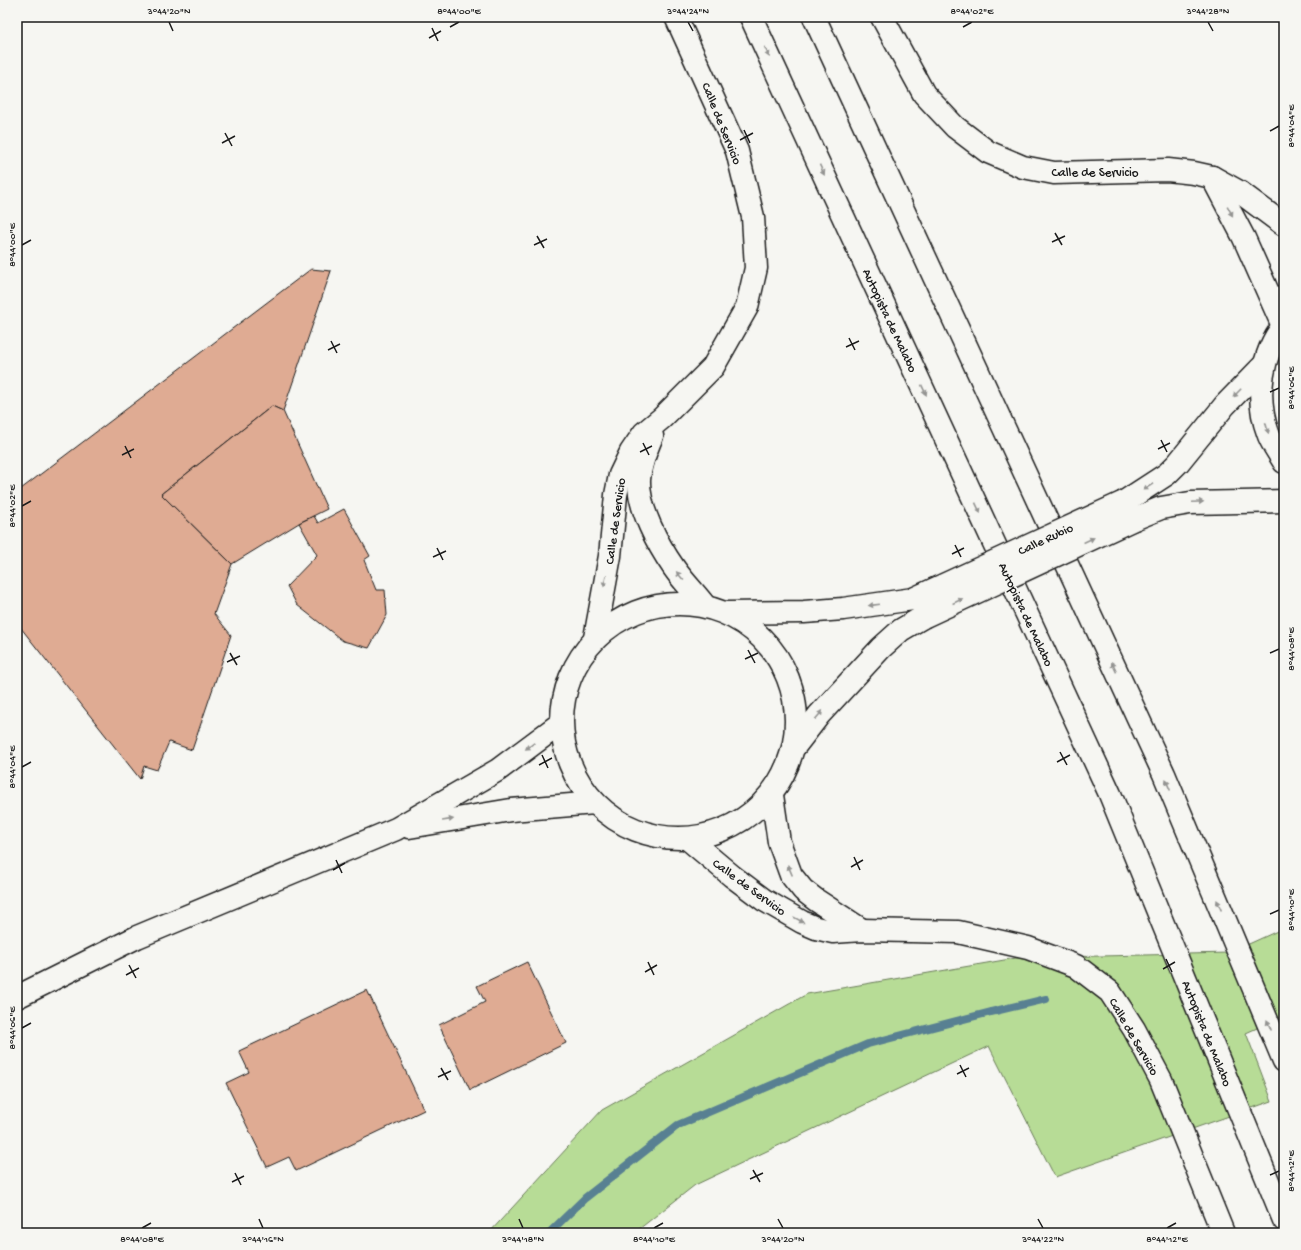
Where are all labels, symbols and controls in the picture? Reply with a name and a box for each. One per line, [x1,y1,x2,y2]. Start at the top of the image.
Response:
text: 3°44'20"N [147,6,191,18]
text: 8°44'00"E [437,6,482,18]
text: 3°44'24"N [666,6,709,18]
text: 8°44'02"E [951,6,994,18]
text: 3°44'28"N [1186,6,1230,18]
one-way arrow [765,47,771,59]
street label: Calle de Servicio [697,81,744,167]
text: 8°44'04"E [1286,104,1298,147]
one-way arrow [819,165,825,176]
street label: Calle de Servicio [1051,166,1139,181]
one-way arrow [1227,206,1233,217]
text: 8°44'00"E [7,222,19,267]
street label: Autopista de Malabo [858,267,919,376]
text: 8°44'06"E [1286,366,1298,410]
one-way arrow [920,384,927,396]
one-way arrow [1232,388,1242,398]
one-way arrow [1264,422,1270,434]
street label: Calle de Servicio [603,477,630,565]
one-way arrow [1143,483,1153,491]
text: 8°44'02"E [7,484,19,527]
one-way arrow [1192,499,1204,506]
one-way arrow [975,502,981,514]
street label: Calle Rubio [1016,521,1076,560]
one-way arrow [1083,537,1094,543]
street label: Autopista de Malabo [994,561,1055,670]
one-way arrow [676,571,685,581]
one-way arrow [602,575,608,587]
one-way arrow [952,598,964,604]
one-way arrow [868,602,880,608]
text: 8°44'08"E [1286,626,1298,671]
one-way arrow [1111,661,1117,672]
one-way arrow [815,710,824,720]
one-way arrow [525,742,535,750]
text: 8°44'04"E [7,745,19,788]
one-way arrow [1165,779,1171,790]
one-way arrow [442,817,454,823]
street label: Calle de Servicio [709,856,788,920]
one-way arrow [787,865,793,876]
text: 8°44'10"E [1286,888,1298,931]
one-way arrow [1215,898,1221,910]
one-way arrow [793,917,805,923]
street label: Autopista de Malabo [1178,979,1234,1089]
street label: Calle de Servicio [1105,996,1161,1079]
text: 8°44'06"E [7,1006,19,1050]
one-way arrow [1266,1019,1272,1030]
text: 8°44'12"E [1286,1150,1298,1192]
text: 8°44'08"E [120,1234,165,1246]
text: 3°44'16"N [241,1234,284,1246]
text: 3°44'18"N [501,1234,544,1246]
text: 8°44'10"E [633,1234,676,1246]
text: 3°44'20"N [761,1234,805,1246]
text: 3°44'22"N [1021,1234,1065,1246]
text: 8°44'12"E [1146,1234,1188,1246]

